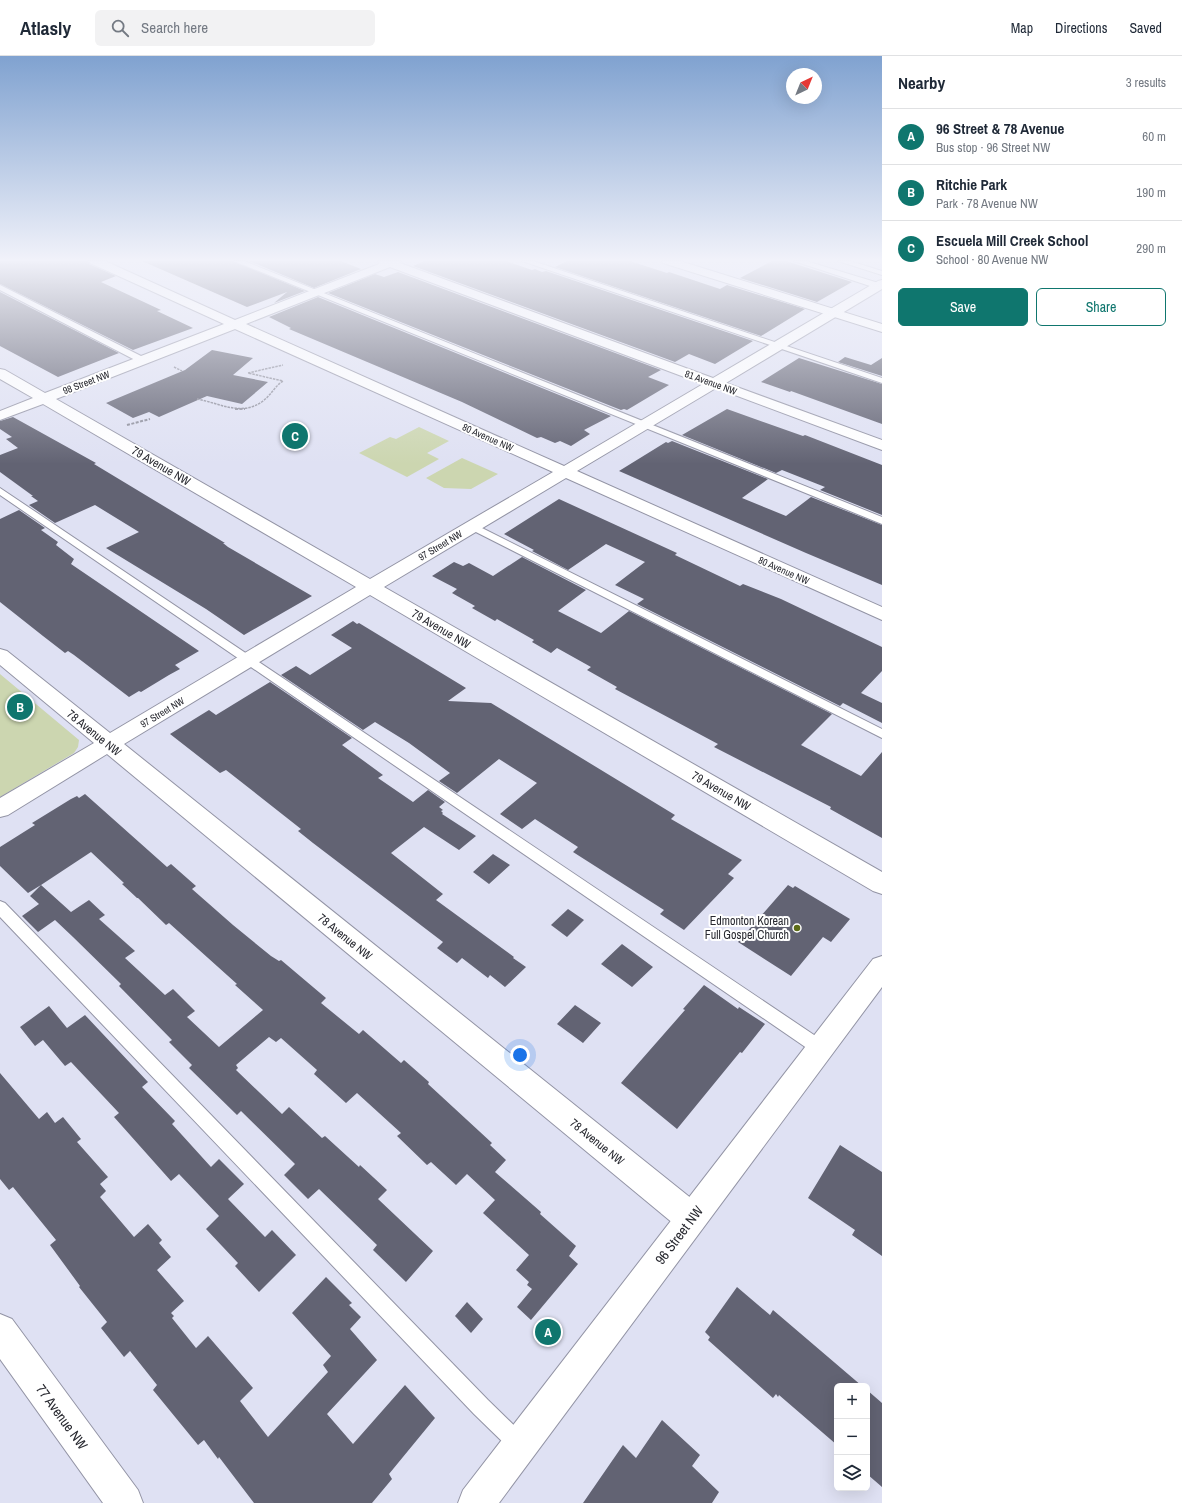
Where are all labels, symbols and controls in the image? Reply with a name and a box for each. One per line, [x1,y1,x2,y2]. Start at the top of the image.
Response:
search box [95,10,375,46]
text: Atlasly [20,15,71,41]
icon: search [109,17,131,39]
text: Search here [141,17,208,38]
text: Map [1011,19,1033,37]
text: Directions [1055,19,1107,37]
text: Saved [1129,19,1162,37]
north arrow [786,68,822,104]
text: Nearby [898,71,945,94]
text: 3 results [1126,74,1166,91]
text: 96 Street & 78 Avenue [936,118,1064,139]
text: A [907,128,915,145]
text: 60 m [1142,128,1166,145]
text: Bus stop · 96 Street NW [936,139,1050,156]
text: Ritchie Park [936,174,1007,195]
text: B [907,184,915,201]
text: 190 m [1136,184,1166,201]
text: Park · 78 Avenue NW [936,195,1038,212]
text: Escuela Mill Creek School [936,230,1088,251]
text: C [907,240,915,257]
text: 290 m [1136,240,1166,257]
text: School · 80 Avenue NW [936,251,1048,268]
button: Save [898,288,1028,326]
button: Share [1036,288,1166,326]
street label: 98 Street NW [61,367,112,397]
street label: 81 Avenue NW [683,367,739,398]
street label: 80 Avenue NW [460,420,516,455]
pin: C [282,421,308,451]
street label: 79 Avenue NW [129,443,194,490]
street label: 97 Street NW [416,527,465,564]
street label: 80 Avenue NW [756,553,812,588]
street label: 79 Avenue NW [409,606,474,653]
pin: B [7,692,33,722]
street label: 97 Street NW [138,694,187,731]
street label: 78 Avenue NW [64,706,125,760]
street label: 79 Avenue NW [689,768,754,815]
street label: 78 Avenue NW [315,910,376,964]
place label: Edmonton Korean Full Gospel Church [705,913,789,943]
marker: Edmonton Korean Full Gospel Church [792,923,802,933]
your location [510,1045,530,1065]
street label: 78 Avenue NW [567,1115,628,1169]
street label: 96 Street NW [651,1202,707,1268]
pin: A [535,1317,561,1347]
street label: 77 Avenue NW [32,1381,92,1453]
map controls [834,1383,870,1491]
button: + [834,1383,870,1419]
button: − [834,1419,870,1455]
button: layers [834,1455,870,1491]

